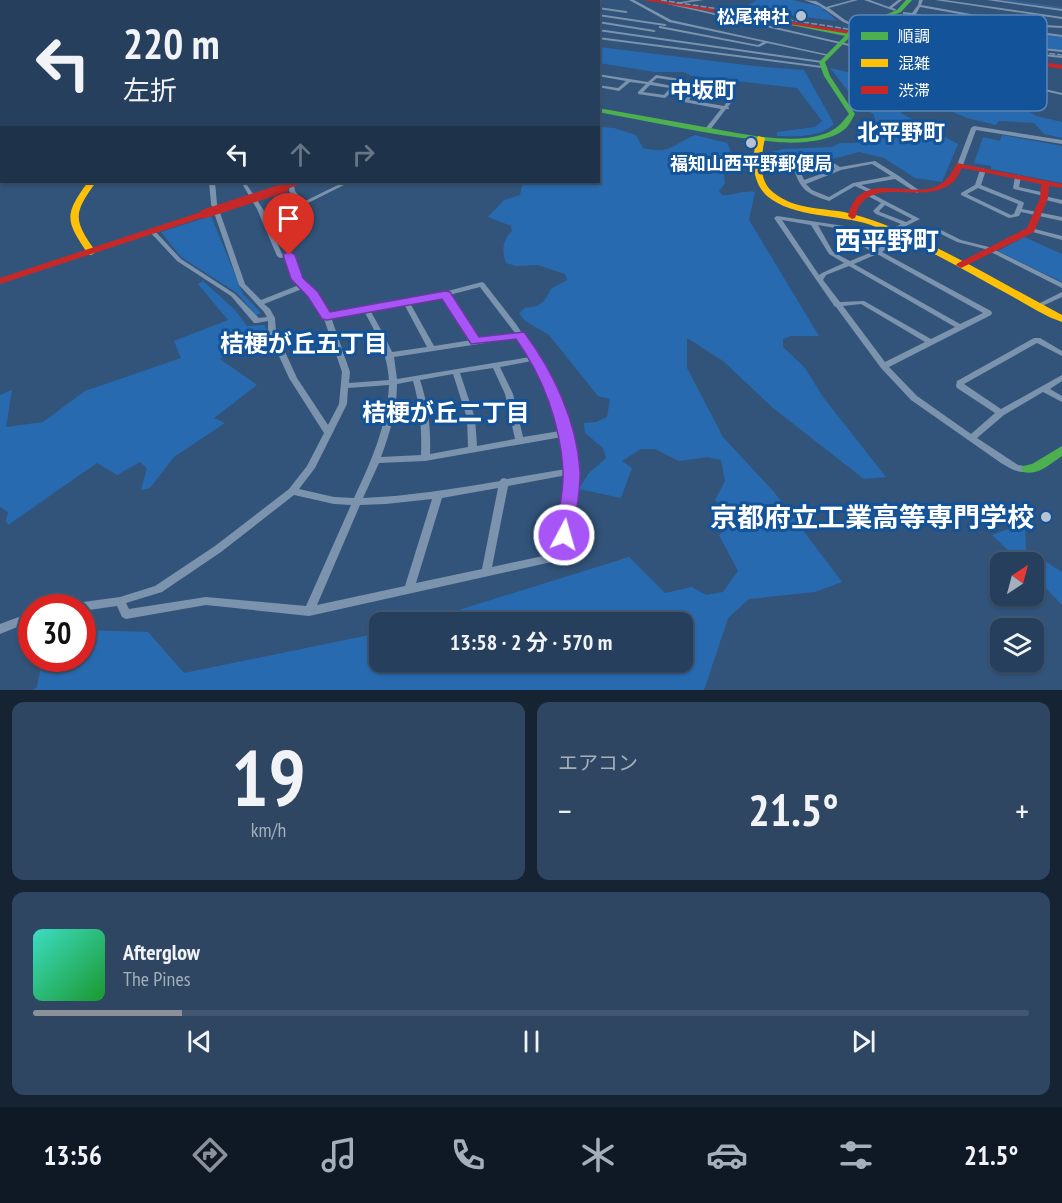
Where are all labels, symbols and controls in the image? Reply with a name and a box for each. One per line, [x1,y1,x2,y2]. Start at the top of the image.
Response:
place label: 松尾神社 [717,5,789,28]
marker: 松尾神社 [794,9,808,23]
legend [849,15,1047,111]
text: 220 m [123,16,220,71]
icon: left [24,24,102,102]
text: 順調 [898,26,930,46]
text: 混雑 [898,53,930,73]
text: 左折 [123,73,177,107]
district label: 中坂町 [670,76,736,104]
text: 渋滞 [898,80,930,100]
district label: 北平野町 [857,118,945,146]
marker: 福知山西平野郵便局 [744,136,758,150]
icon: left [221,138,254,171]
icon: ahead [284,138,317,171]
icon: right [347,138,380,171]
place label: 福知山西平野郵便局 [670,152,832,175]
pin [263,193,314,255]
icon: arrive [272,202,305,235]
district label: 西平野町 [835,224,939,257]
district label: 桔梗が丘五丁目 [220,328,388,359]
district label: 桔梗が丘二丁目 [362,397,530,428]
place label: 京都府立工業高等専門学校 [710,500,1034,534]
position arrow [532,503,596,567]
marker: 京都府立工業高等専門学校 [1039,510,1053,524]
north arrow [990,552,1044,606]
map controls [990,552,1044,672]
speed limit sign: 30 [18,594,96,672]
button: layers [990,618,1044,672]
text: 13:58 · 2 分 · 570 m [450,628,612,656]
text: 19 [231,727,306,828]
text: エアコン [558,750,638,776]
text: 21.5° [748,780,839,838]
text: − [558,789,572,832]
text: + [1015,789,1029,832]
text: km/h [251,817,286,843]
text: Afterglow [123,938,200,966]
text: The Pines [123,966,190,992]
icon: previous [183,1025,216,1058]
icon: pause [515,1025,548,1058]
icon: next [847,1025,880,1058]
icon: directions [189,1134,231,1176]
icon: music [318,1134,360,1176]
icon: phone [447,1134,489,1176]
icon: climate [577,1134,619,1176]
icon: car [706,1134,748,1176]
icon: filters [835,1134,877,1176]
text: 13:56 [44,1138,102,1172]
text: 21.5° [964,1138,1018,1172]

